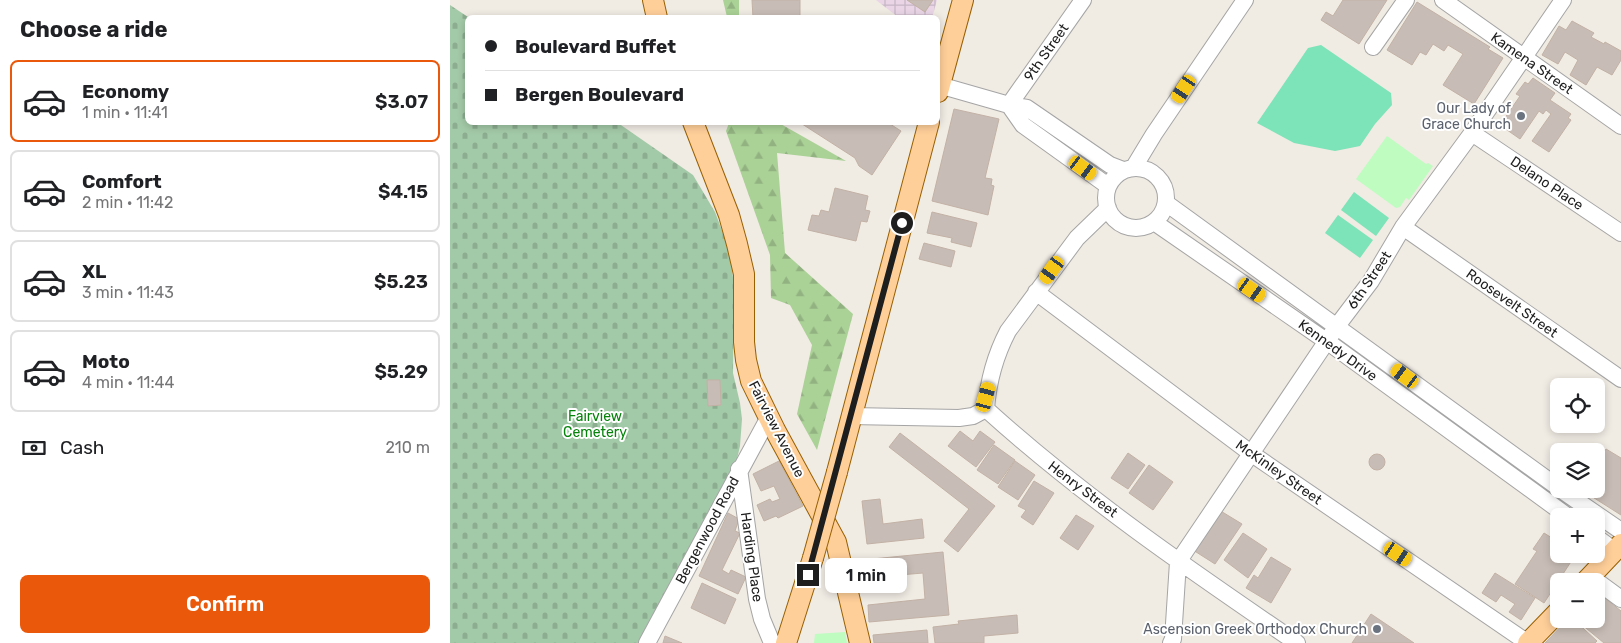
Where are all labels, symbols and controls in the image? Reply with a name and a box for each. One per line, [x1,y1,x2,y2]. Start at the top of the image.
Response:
text: Choose a ride [20,16,167,43]
street label: 9th Street [1020,20,1073,84]
street label: Kamena Street [1487,29,1577,98]
text: Boulevard Buffet [515,35,676,58]
car [1169,72,1198,106]
icon: car [22,79,67,124]
text: Economy [82,80,169,103]
text: Bergen Boulevard [515,83,684,106]
text: $3.07 [375,90,428,113]
place label: Our Lady of Grace Church [1422,100,1512,133]
text: 1 min · 11:41 [82,103,168,122]
marker: Our Lady of Grace Church [1515,110,1527,122]
car [1066,153,1099,183]
street label: Delano Place [1507,153,1587,214]
icon: car [22,169,67,214]
text: Comfort [82,170,162,193]
text: $4.15 [378,180,428,203]
text: 2 min · 11:42 [82,193,173,212]
route start [891,212,913,234]
street label: 6th Street [1344,248,1395,313]
car [1037,253,1066,287]
icon: car [22,259,67,304]
text: XL [82,260,106,283]
street label: Roosevelt Street [1463,265,1561,342]
text: $5.23 [374,270,428,293]
car [1235,275,1268,305]
text: 3 min · 11:43 [82,283,174,302]
street label: Kennedy Drive [1295,316,1381,385]
icon: car [22,349,67,394]
text: Moto [82,350,130,373]
text: $5.29 [374,360,428,383]
car [1388,361,1421,391]
text: 4 min · 11:44 [82,373,174,392]
street label: Fairview Avenue [745,378,808,480]
map controls [1550,378,1605,628]
button: locate [1550,378,1605,433]
car [974,381,997,413]
park label: Fairview Cemetery [563,408,627,441]
icon: cash [20,434,48,462]
text: Cash [60,436,104,459]
street label: McKinley Street [1232,436,1326,509]
text: 210 m [385,438,430,457]
button: layers [1550,443,1605,498]
street label: Henry Street [1044,458,1121,521]
street label: Bergenwood Road [672,474,743,587]
button: + [1550,508,1605,563]
street label: Harding Place [737,511,766,603]
car [1381,539,1414,569]
callout: 1 min [826,558,908,592]
route end [797,564,819,586]
text: 1 min [846,566,886,585]
button: − [1550,573,1605,628]
button: Confirm [20,575,430,633]
place label: Ascension Greek Orthodox Church [1143,621,1367,638]
marker: Ascension Greek Orthodox Church [1371,623,1383,635]

